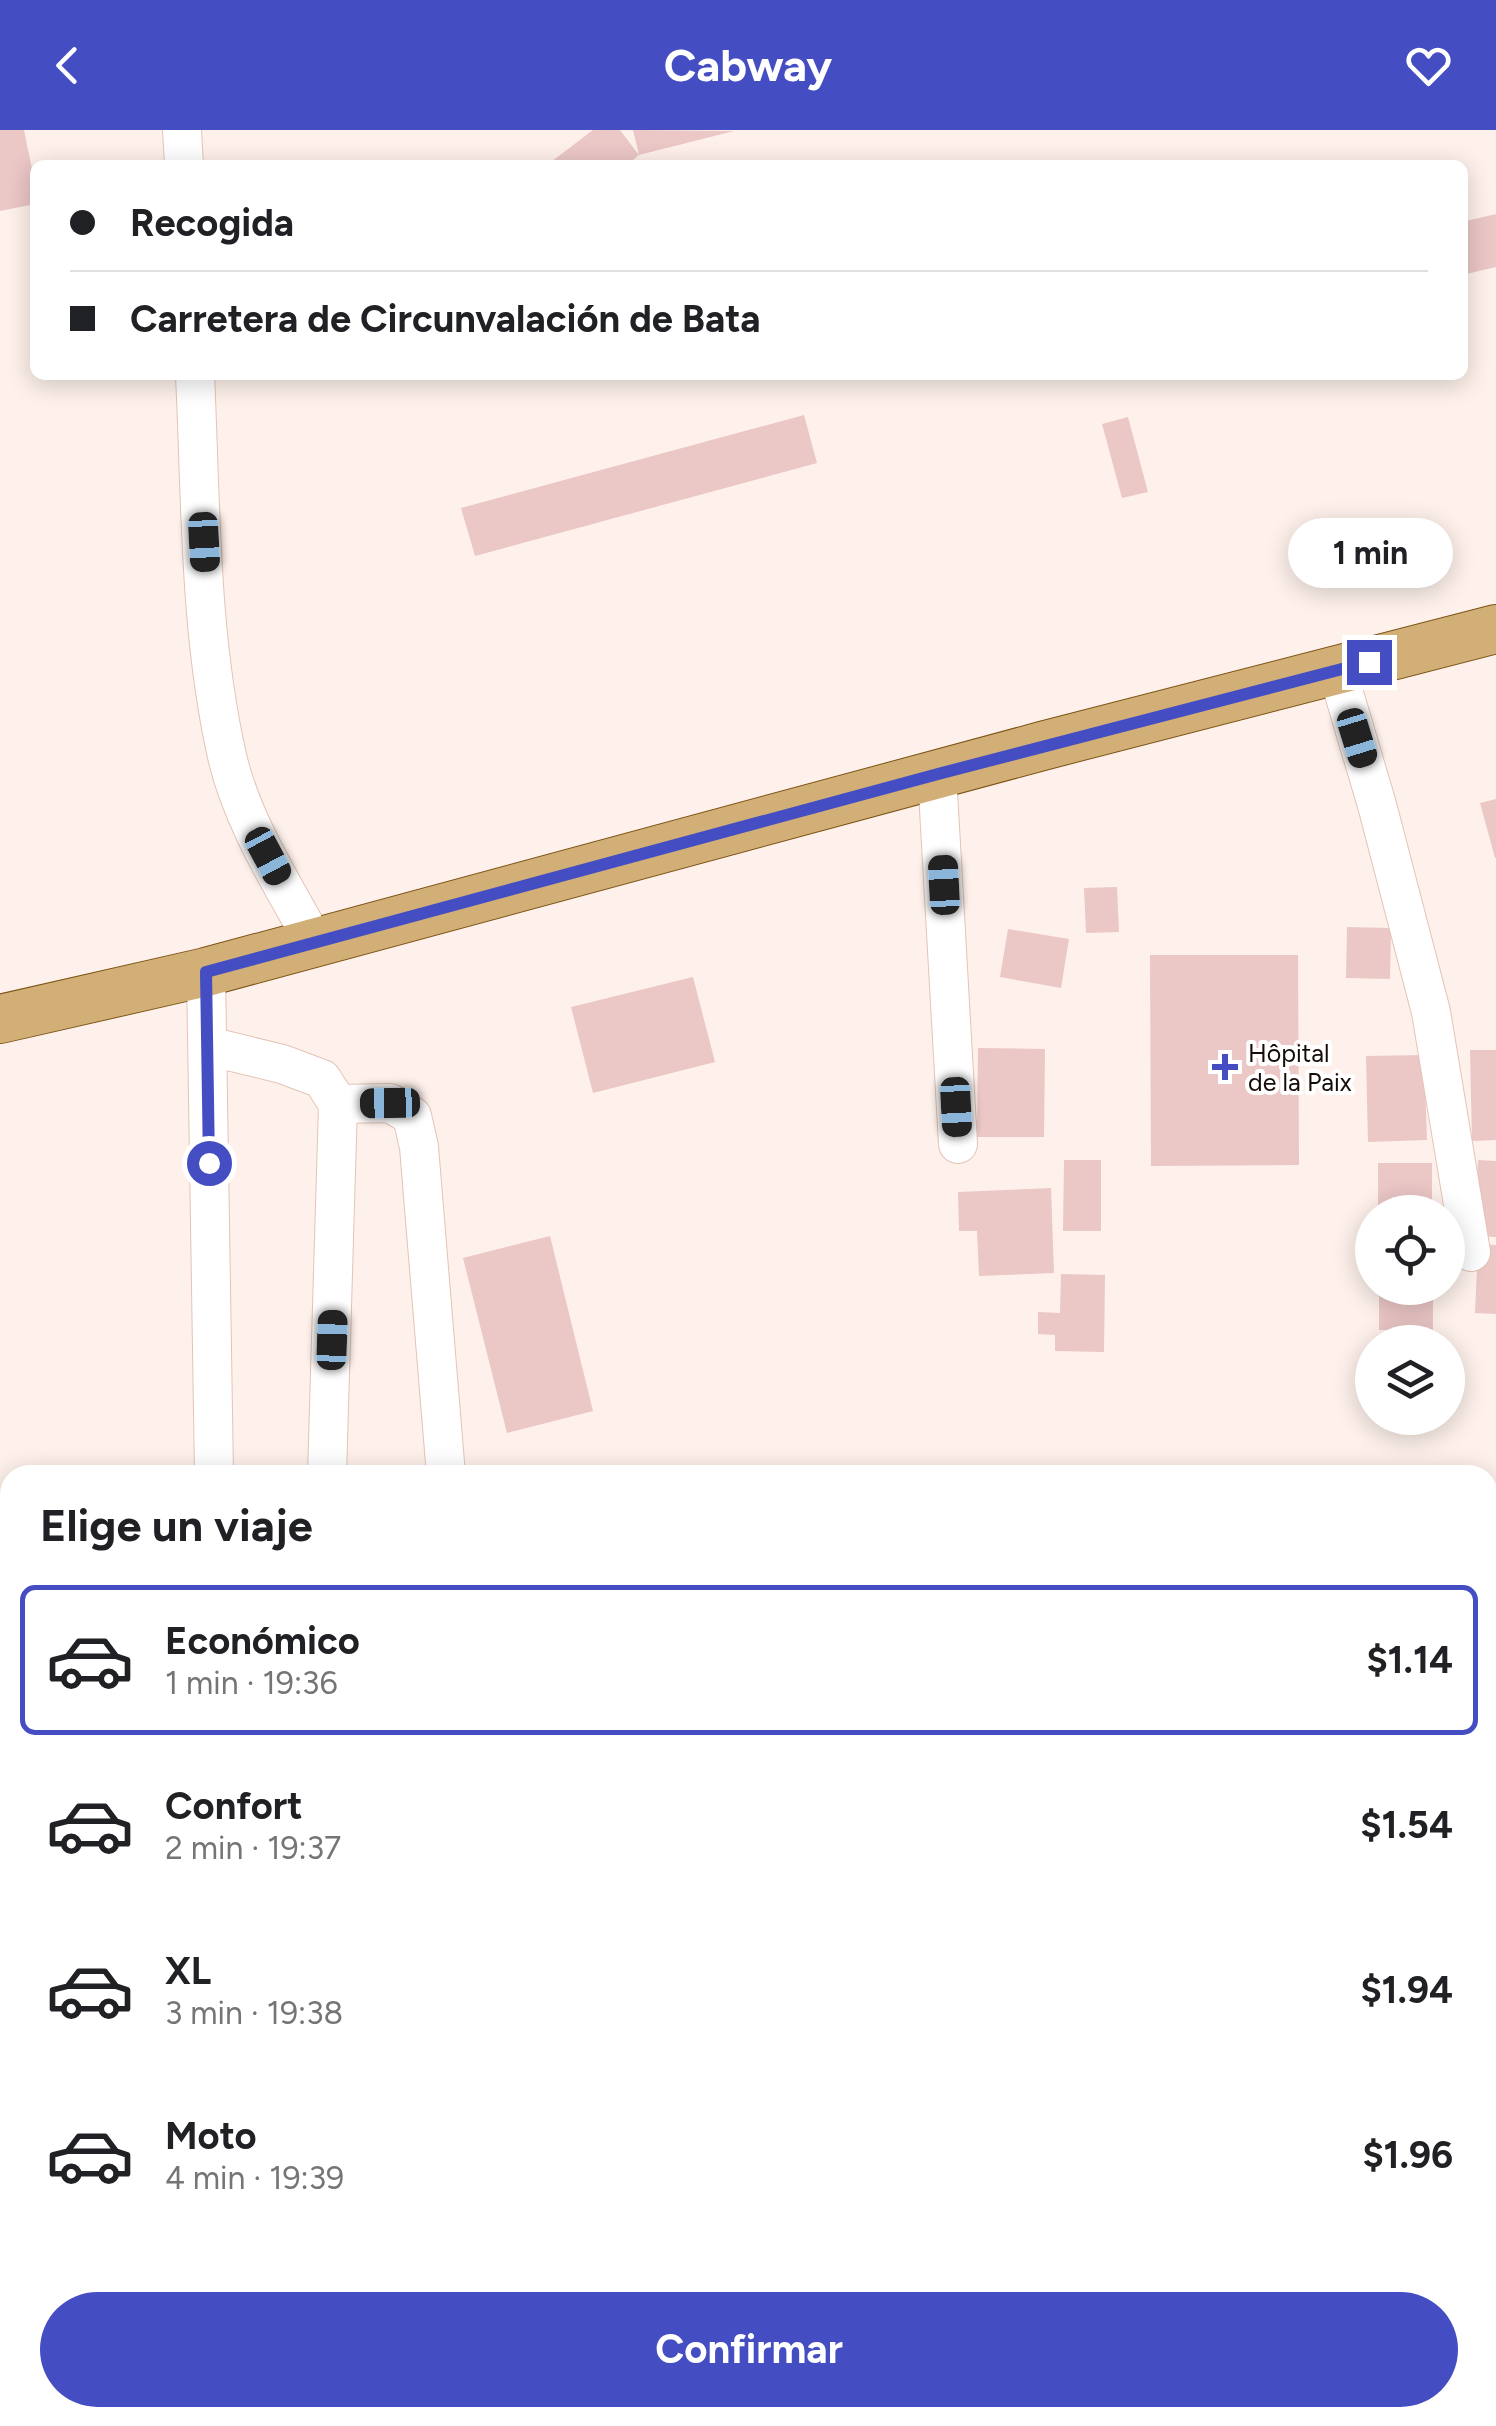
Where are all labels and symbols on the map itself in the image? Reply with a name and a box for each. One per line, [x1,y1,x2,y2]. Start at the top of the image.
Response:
car [187,511,221,573]
callout: 1 min [1286,517,1452,587]
route end [1347,640,1392,685]
car [1334,705,1380,771]
car [241,822,295,890]
car [927,854,961,916]
place label: Hôpital de la Paix [1248,1038,1352,1097]
marker: Hôpital de la Paix [1212,1054,1238,1080]
car [939,1076,973,1138]
car [360,1087,420,1119]
route start [187,1141,232,1186]
car [316,1309,348,1371]

